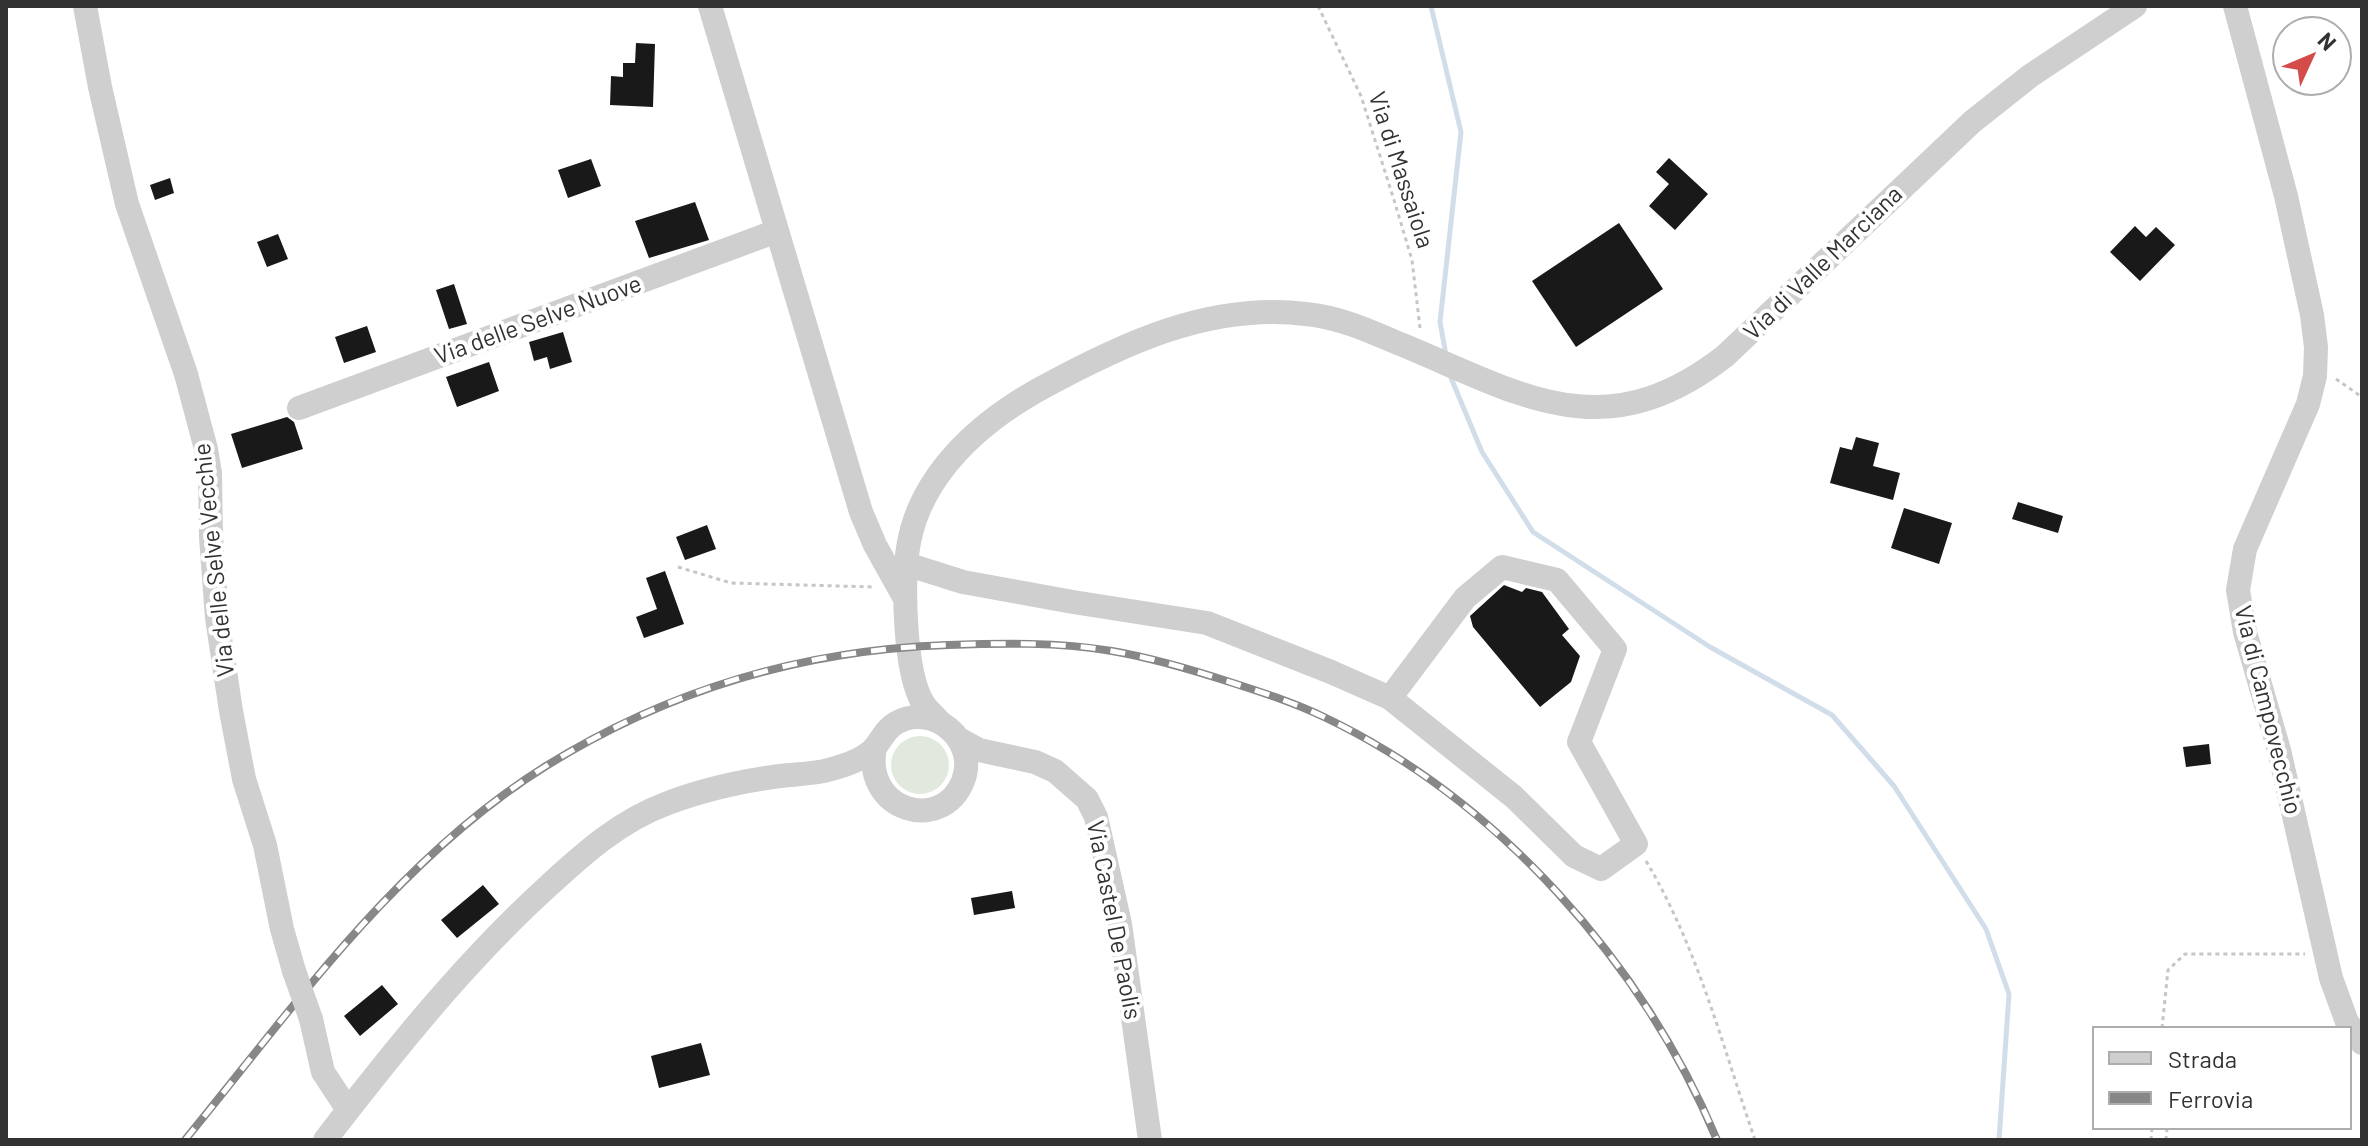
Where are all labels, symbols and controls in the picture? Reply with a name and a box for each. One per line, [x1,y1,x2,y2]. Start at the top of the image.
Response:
north arrow [2272,16,2352,96]
text: N [2313,26,2342,55]
street label: Via di Massaiola [1362,88,1440,252]
street label: Via di Valle Marciana [1738,180,1908,346]
street label: Via delle Selve Nuove [431,269,645,371]
street label: Via delle Selve Vecchie [187,442,241,678]
street label: Via di Campovecchio [2228,603,2308,817]
street label: Via Castel De Paolis [1081,818,1147,1022]
legend [2092,1026,2352,1130]
text: Strada [2168,1044,2237,1073]
text: Ferrovia [2168,1084,2253,1113]

